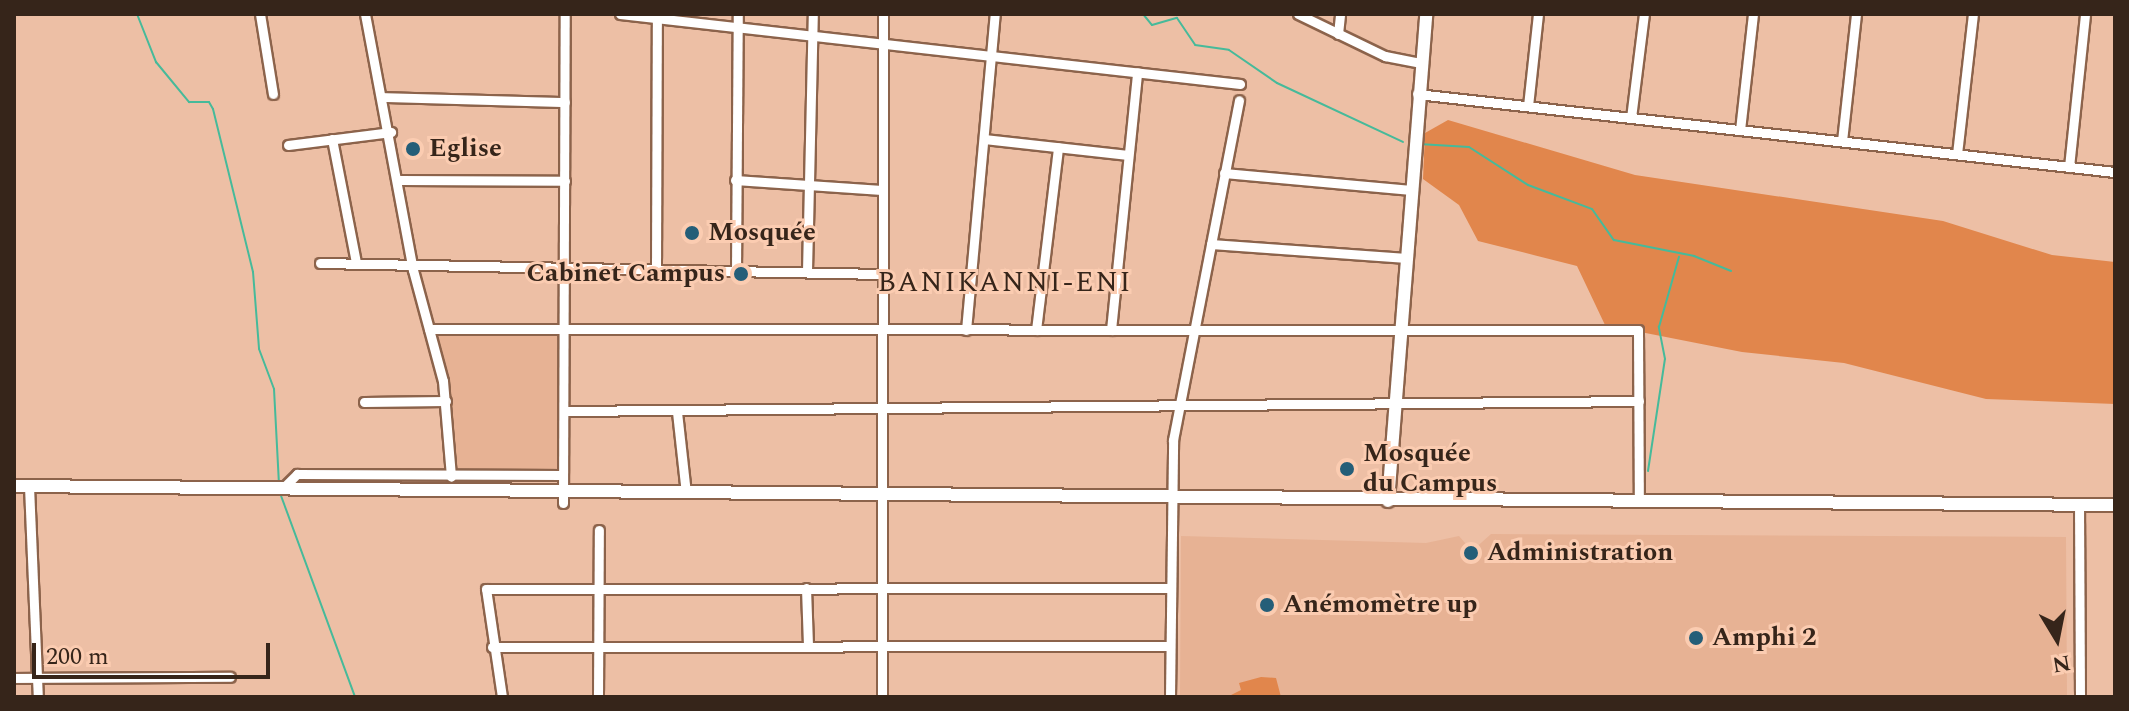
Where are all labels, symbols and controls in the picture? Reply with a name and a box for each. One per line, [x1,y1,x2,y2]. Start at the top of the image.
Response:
place label: Eglise [429,133,502,165]
marker: Eglise [404,140,422,158]
place label: Mosquée [708,217,816,249]
marker: Mosquée [683,224,701,242]
place label: Cabinet Campus [527,258,725,290]
marker: Cabinet Campus [732,265,750,283]
district label: BANIKANNI-ENI [877,266,1133,300]
place label: Mosquée du Campus [1363,438,1497,500]
marker: Mosquée du Campus [1338,460,1356,478]
place label: Administration [1487,537,1673,569]
marker: Administration [1462,544,1480,562]
place label: Anémomètre up [1283,589,1477,621]
marker: Anémomètre up [1258,596,1276,614]
north arrow [2017,599,2097,679]
place label: Amphi 2 [1712,622,1817,654]
scale bar [36,627,274,677]
marker: Amphi 2 [1687,629,1705,647]
text: 200 m [46,639,109,675]
text: N [2050,645,2073,681]

